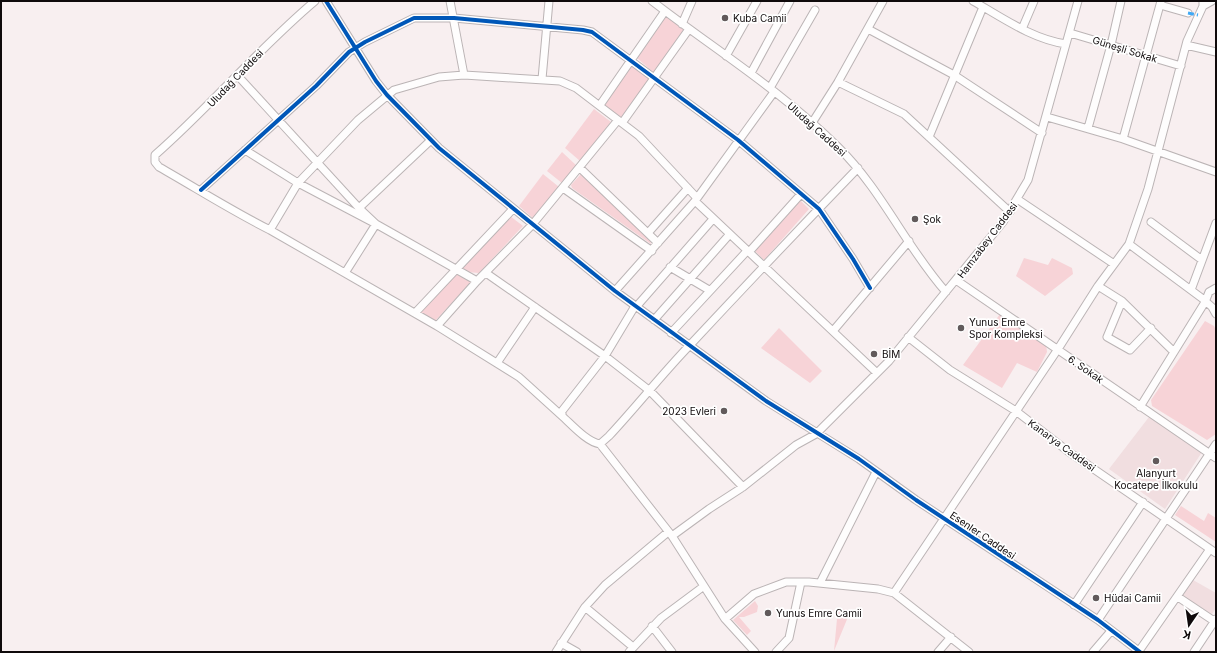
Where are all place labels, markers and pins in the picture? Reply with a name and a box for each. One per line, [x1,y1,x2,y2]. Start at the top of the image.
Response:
place label: Kuba Camii [733,12,786,24]
marker: Kuba Camii [720,13,730,23]
place label: Şok [923,213,941,225]
marker: Şok [910,214,920,224]
place label: Yunus Emre Spor Kompleksi [969,316,1043,340]
marker: Yunus Emre Spor Kompleksi [956,323,966,333]
place label: BİM [882,347,900,360]
marker: BİM [869,349,879,359]
place label: 2023 Evleri [662,405,716,417]
marker: 2023 Evleri [719,406,729,416]
marker: Alanyurt Kocatepe İlkokulu [1151,456,1161,466]
place label: Alanyurt Kocatepe İlkokulu [1114,467,1198,491]
place label: Hüdai Camii [1104,592,1161,604]
marker: Hüdai Camii [1091,593,1101,603]
place label: Yunus Emre Camii [776,607,862,619]
marker: Yunus Emre Camii [763,608,773,618]

